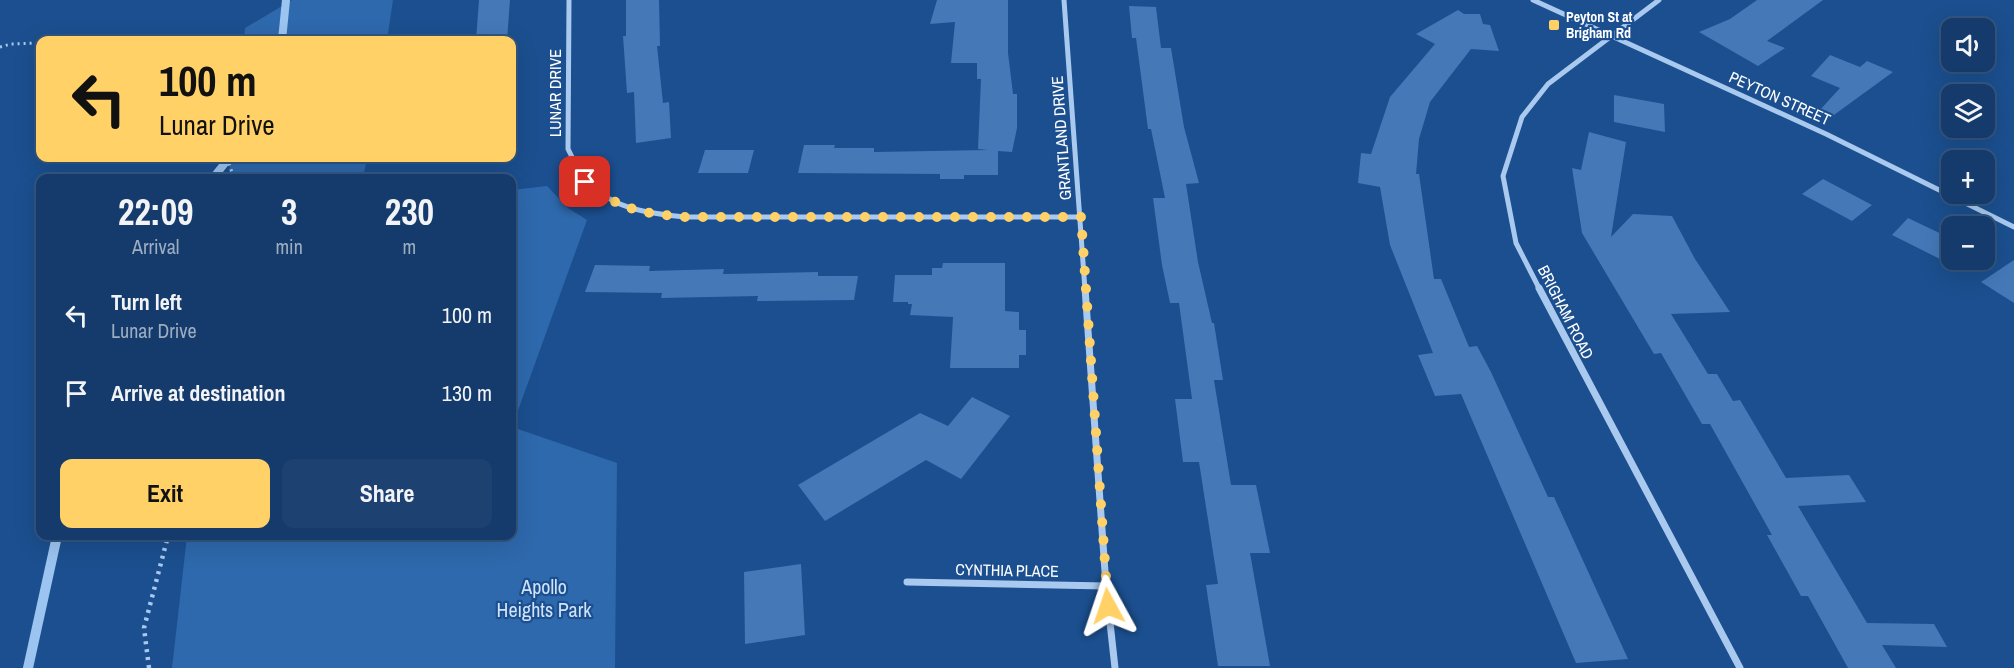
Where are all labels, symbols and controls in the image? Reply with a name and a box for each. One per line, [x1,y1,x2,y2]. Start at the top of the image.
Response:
place label: Peyton St at Brigham Rd [1566,8,1633,42]
marker: Peyton St at Brigham Rd [1547,18,1561,32]
map controls [1941,18,1995,270]
button: sound [1941,18,1995,72]
street label: LUNAR DRIVE [544,49,566,137]
text: 100 m [159,53,257,109]
icon: left [60,60,138,138]
street label: PEYTON STREET [1726,66,1834,130]
street label: GRANTLAND DRIVE [1046,75,1076,201]
button: layers [1941,84,1995,138]
text: Lunar Drive [159,107,275,143]
button: + [1941,150,1995,204]
pin [559,156,610,207]
icon: arrive [568,165,601,198]
text: 22:09 [118,188,193,236]
text: 3 [281,188,297,236]
text: 230 [385,188,434,236]
button: − [1941,216,1995,270]
text: Arrival [132,233,179,260]
text: min [275,233,303,260]
text: m [403,233,416,260]
street label: BRIGHAM ROAD [1533,261,1599,363]
text: Turn left [111,287,182,317]
icon: left [60,299,93,332]
text: 100 m [442,300,492,330]
text: Lunar Drive [111,317,197,344]
icon: arrive [60,377,93,410]
text: Arrive at destination [111,378,285,408]
text: 130 m [442,378,492,408]
button: Exit [60,459,270,528]
button: Share [282,459,492,528]
street label: CYNTHIA PLACE [955,558,1059,582]
park label: Apollo Heights Park [497,573,592,623]
position arrow [1076,574,1140,638]

